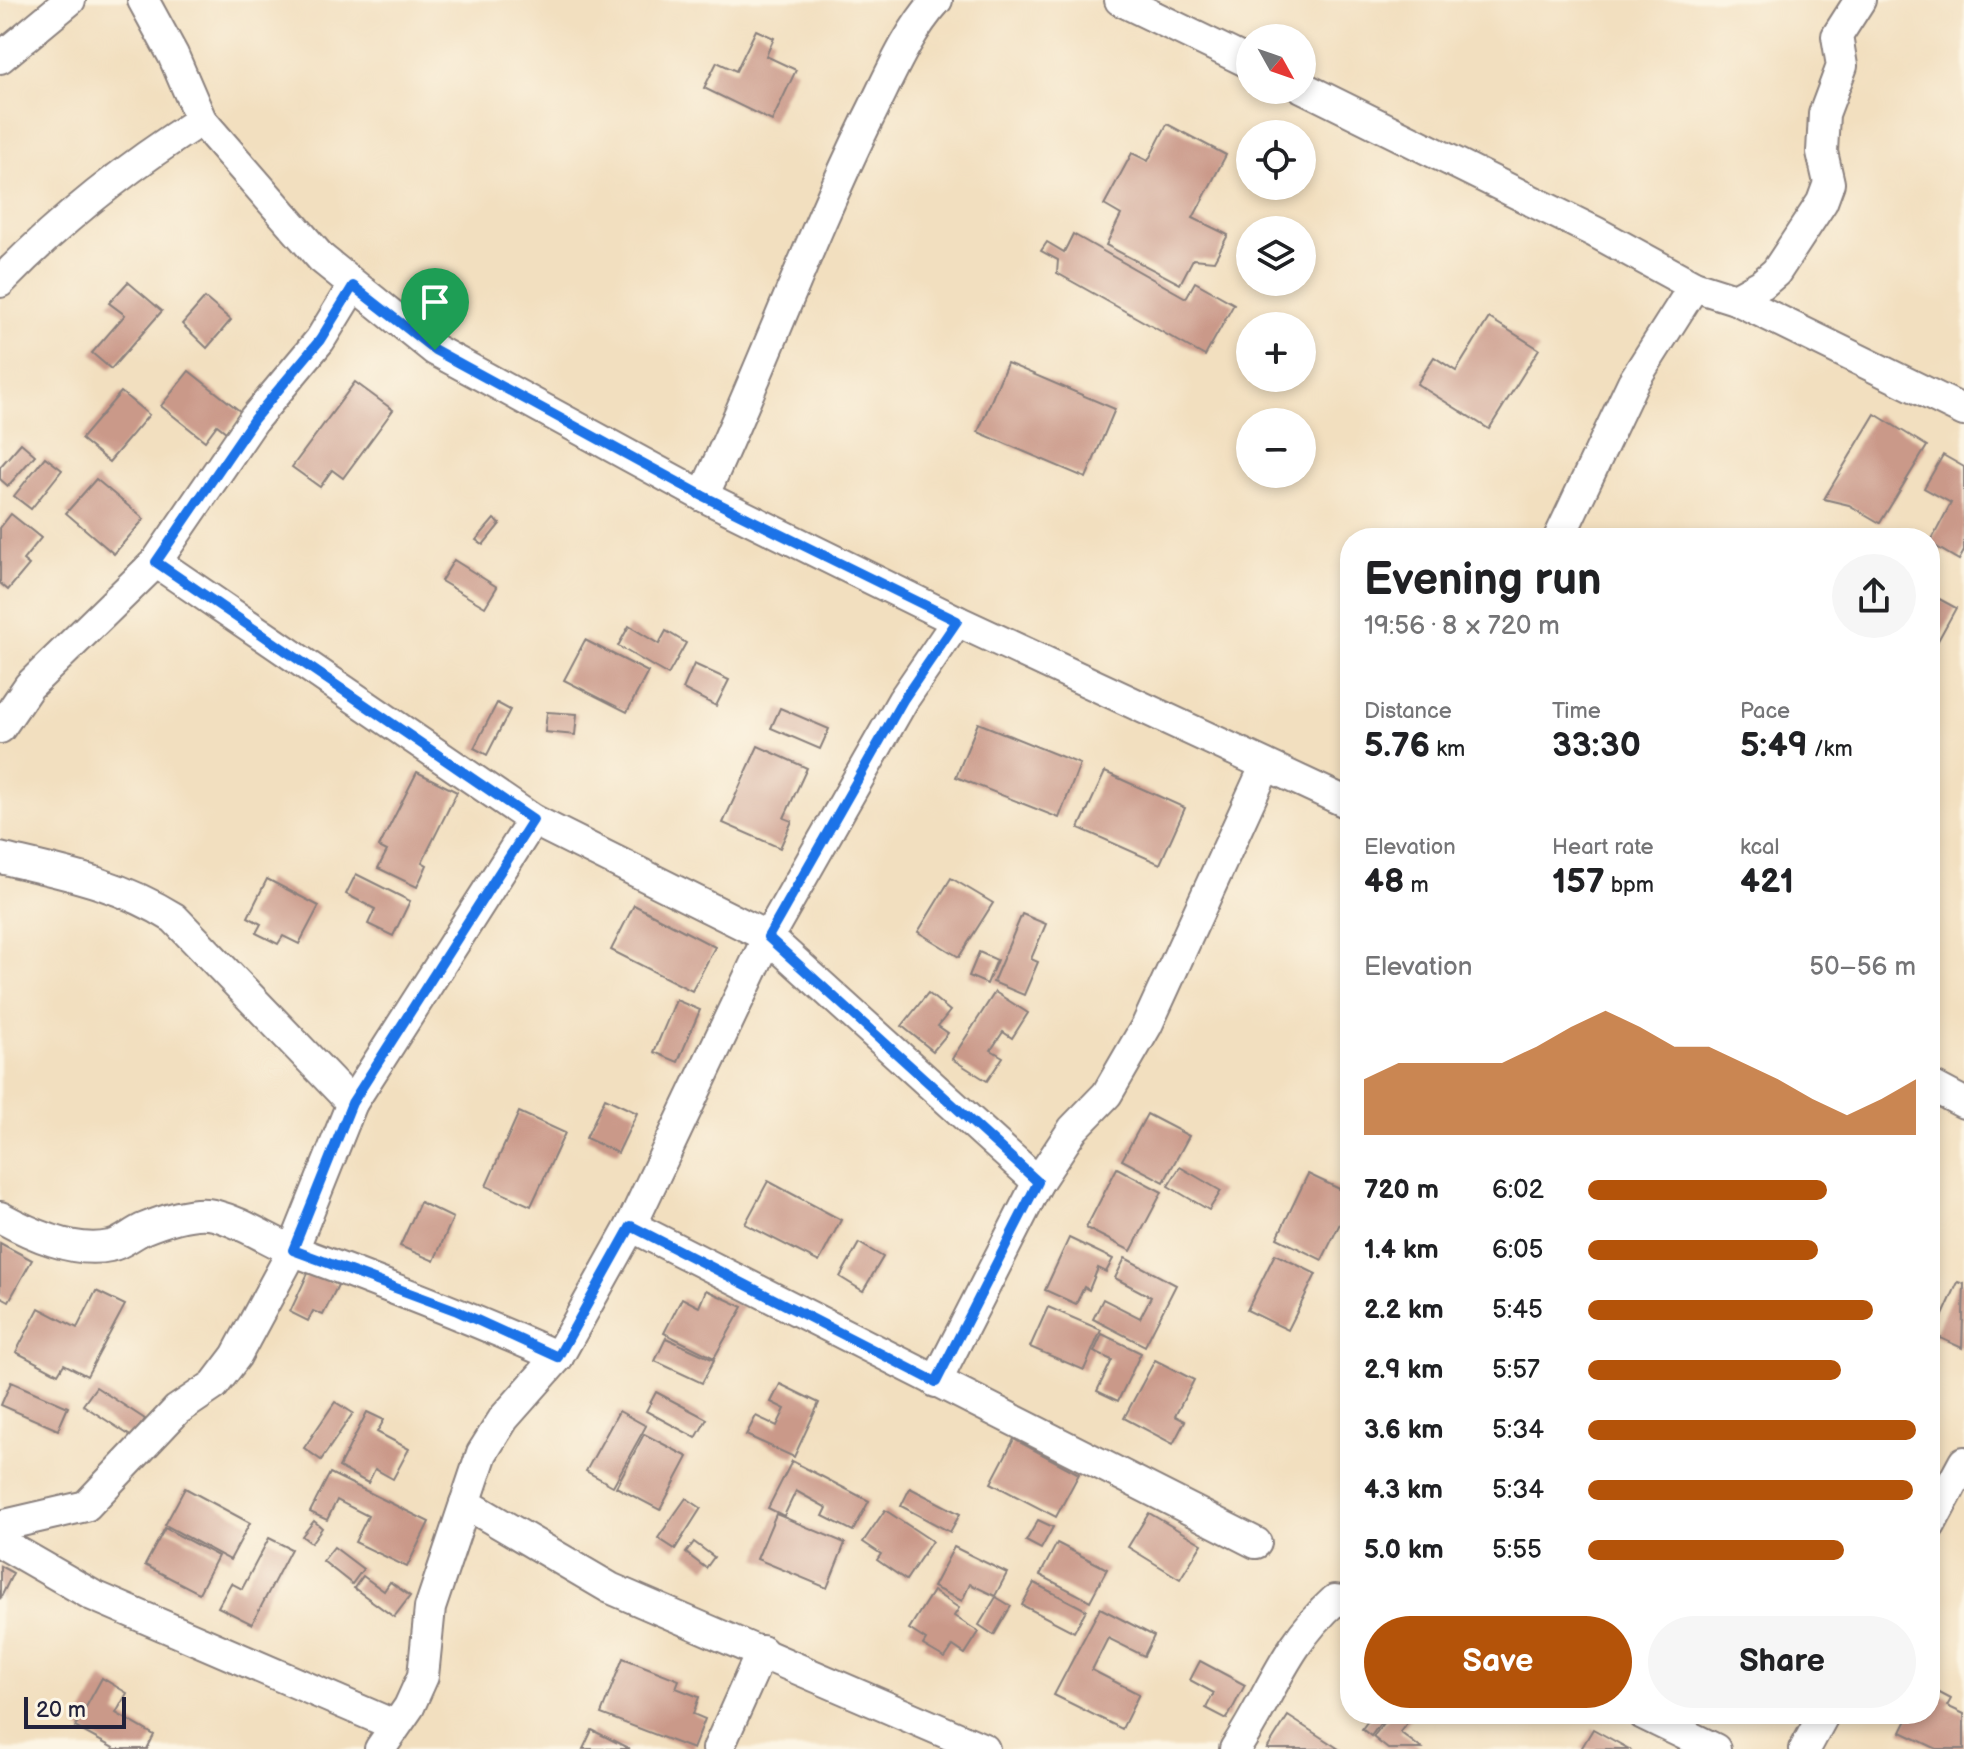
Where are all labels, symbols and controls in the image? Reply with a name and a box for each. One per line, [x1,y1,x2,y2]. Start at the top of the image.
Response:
north arrow [1236,24,1316,104]
map controls [1236,24,1316,488]
button: locate [1236,120,1316,200]
button: layers [1236,216,1316,296]
pin [401,268,469,350]
icon: arrive [413,280,457,324]
button: + [1236,312,1316,392]
button: − [1236,408,1316,488]
text: Evening run [1364,554,1601,607]
button: share [1832,554,1916,638]
text: 19:56 · 8 × 720 m [1364,611,1560,642]
text: Distance [1364,698,1452,725]
text: Time [1552,698,1601,725]
text: Pace [1740,698,1790,725]
text: 5.76 [1364,725,1430,766]
text: 33:30 [1552,725,1641,766]
text: 5:49 [1740,725,1808,766]
text: km [1430,736,1465,763]
text: /km [1808,736,1853,763]
text: Elevation [1364,834,1456,861]
text: Heart rate [1552,834,1654,861]
text: kcal [1740,834,1779,861]
text: 48 [1364,861,1404,902]
text: 157 [1552,861,1605,902]
text: 421 [1740,861,1794,902]
text: m [1404,872,1429,899]
text: bpm [1605,872,1654,899]
text: Elevation [1364,952,1472,983]
text: 50–56 m [1809,952,1916,983]
text: 720 m [1364,1175,1439,1206]
text: 6:02 [1492,1175,1544,1206]
text: 1.4 km [1364,1235,1439,1266]
text: 6:05 [1492,1235,1543,1266]
text: 2.2 km [1364,1295,1444,1326]
text: 5:45 [1492,1295,1543,1326]
text: 2.9 km [1364,1355,1443,1386]
text: 5:57 [1492,1355,1540,1386]
text: 3.6 km [1364,1415,1443,1446]
text: 5:34 [1492,1415,1544,1446]
text: 4.3 km [1364,1475,1443,1506]
text: 5:34 [1492,1475,1544,1506]
text: 5.0 km [1364,1535,1444,1566]
text: 5:55 [1492,1535,1542,1566]
button: Save [1364,1616,1632,1708]
button: Share [1648,1616,1916,1708]
scale bar [24,1693,126,1729]
text: 20 m [36,1697,86,1724]

